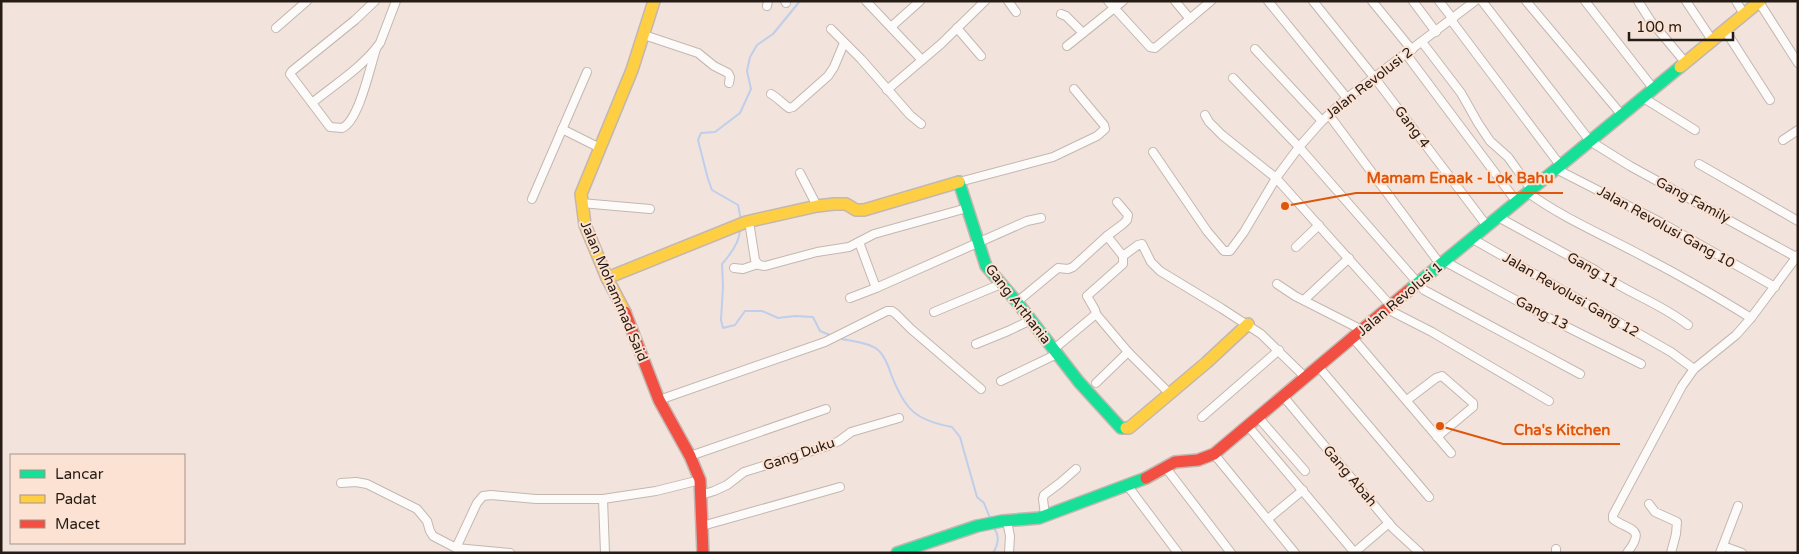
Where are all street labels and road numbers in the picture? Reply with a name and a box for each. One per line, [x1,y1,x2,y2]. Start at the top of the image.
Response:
street label: Jalan Revolusi 2 [1322,44,1416,122]
street label: Gang 4 [1391,103,1433,152]
street label: Gang Family [1653,173,1734,227]
street label: Jalan Revolusi Gang 10 [1594,182,1738,272]
street label: Jalan Mohammad Said [577,218,651,364]
street label: Gang 11 [1564,248,1622,292]
street label: Jalan Revolusi Gang 12 [1500,249,1642,341]
street label: Jalan Revolusi 1 [1354,258,1446,340]
street label: Gang Arthania [982,261,1054,347]
street label: Gang 13 [1513,292,1571,334]
street label: Gang Duku [761,434,837,474]
street label: Gang Abah [1319,442,1381,510]

